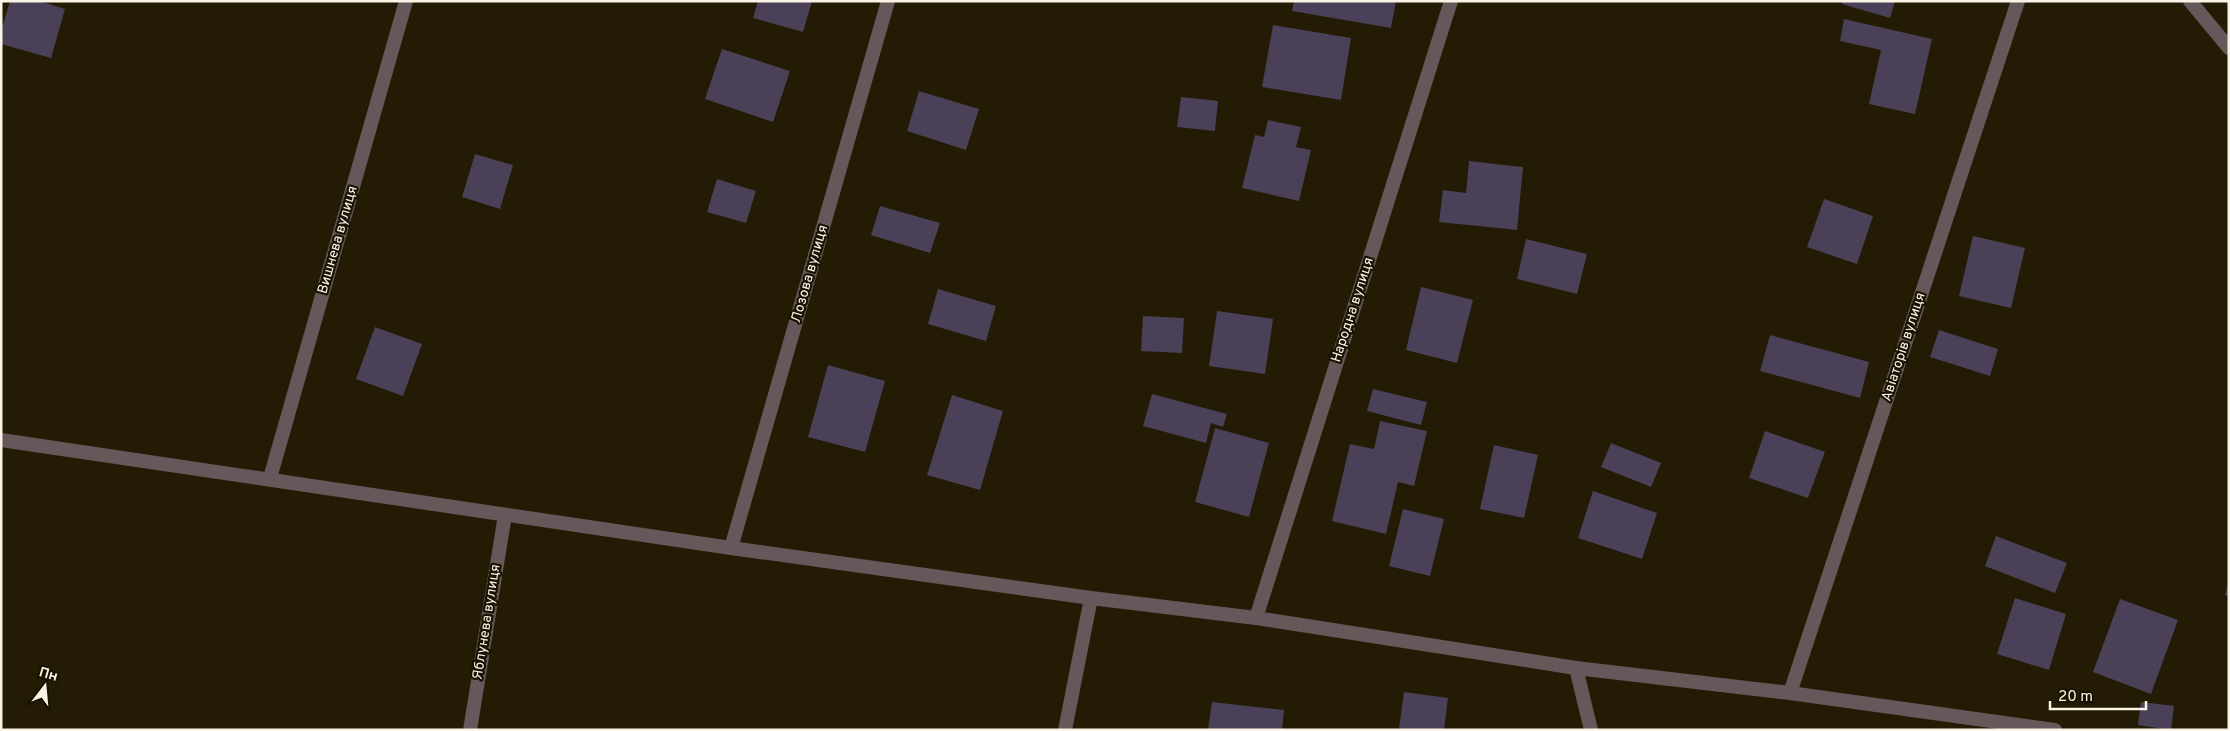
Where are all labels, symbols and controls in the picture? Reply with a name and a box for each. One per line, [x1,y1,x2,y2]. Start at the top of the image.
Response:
street label: Вишнева вулиця [314,184,362,296]
street label: Лозова вулиця [788,223,832,325]
street label: Народна вулиця [1328,255,1378,365]
street label: Авіаторів вулиця [1878,290,1930,404]
street label: Яблунева вулиця [469,563,505,681]
north arrow [20,661,70,711]
text: Пн [37,664,60,686]
scale bar [2050,678,2146,710]
text: 20 m [2058,688,2093,707]

